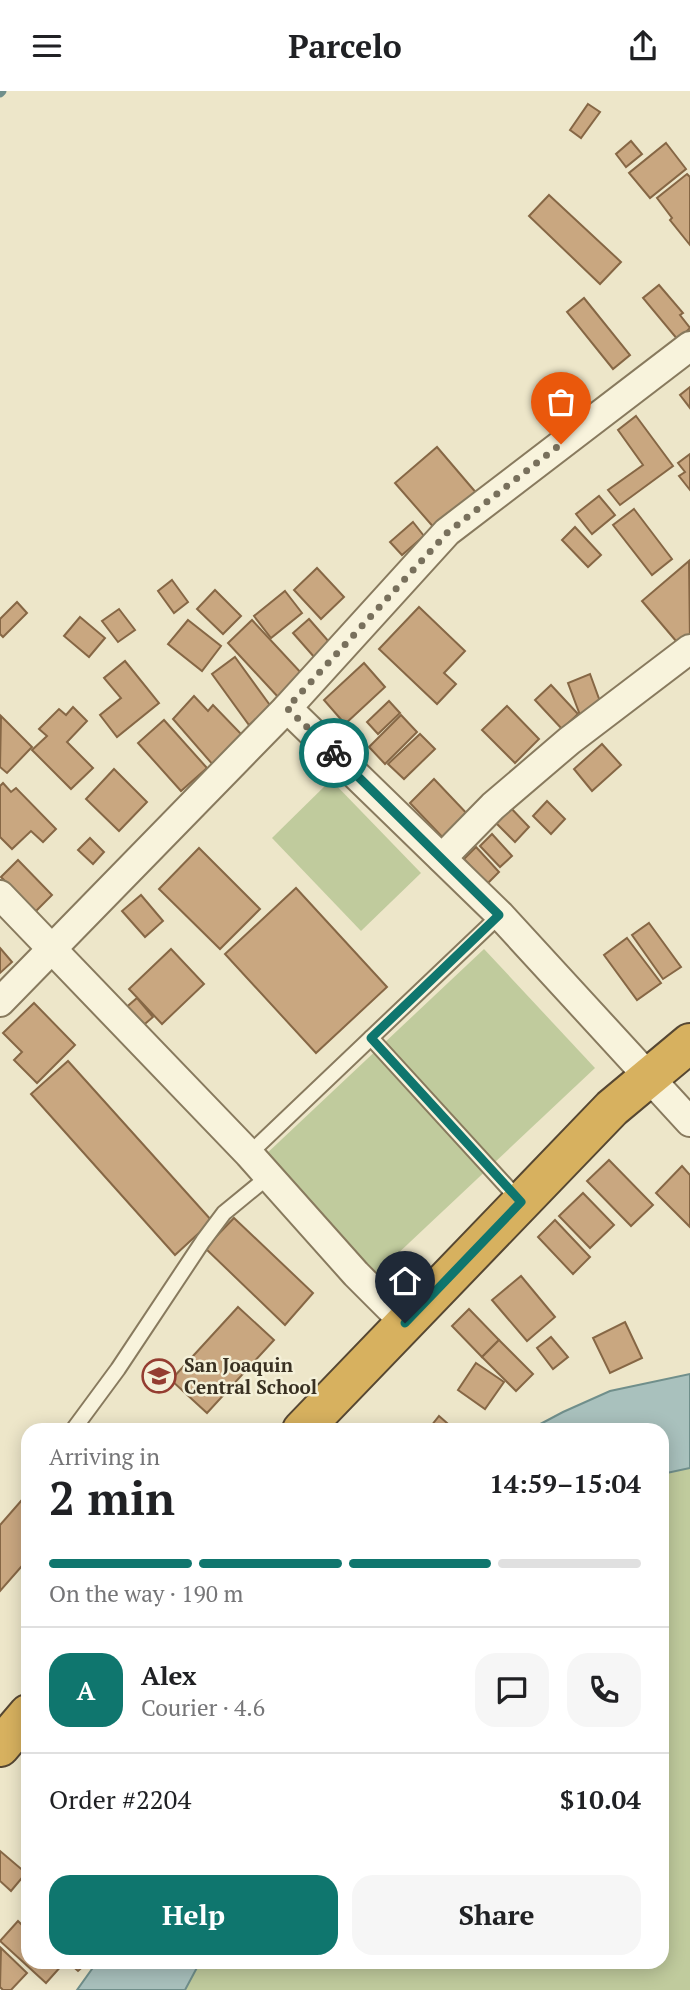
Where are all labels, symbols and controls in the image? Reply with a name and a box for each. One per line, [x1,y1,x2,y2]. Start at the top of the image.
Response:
text: Parcelo [288,25,402,67]
icon: menu [28,27,66,65]
icon: share [624,27,662,65]
pin [531,372,591,444]
icon: bag [542,383,580,421]
courier [299,718,369,788]
icon: bike [315,734,353,772]
pin [375,1251,435,1323]
icon: home [386,1262,424,1300]
place label: San Joaquin Central School [184,1352,317,1399]
school or university icon: San Joaquin Central School [140,1357,178,1395]
text: Arriving in [49,1441,160,1472]
text: 14:59–15:04 [489,1466,641,1500]
text: 2 min [49,1467,175,1528]
text: On the way · 190 m [49,1578,243,1609]
button: chat [475,1653,549,1727]
button: phone [567,1653,641,1727]
text: Alex [141,1658,197,1692]
text: A [77,1673,95,1707]
text: Courier · 4.6 [141,1692,265,1723]
text: Order #2204 [49,1782,191,1816]
text: $10.04 [560,1782,641,1816]
button: Help [49,1875,338,1955]
button: Share [352,1875,641,1955]

